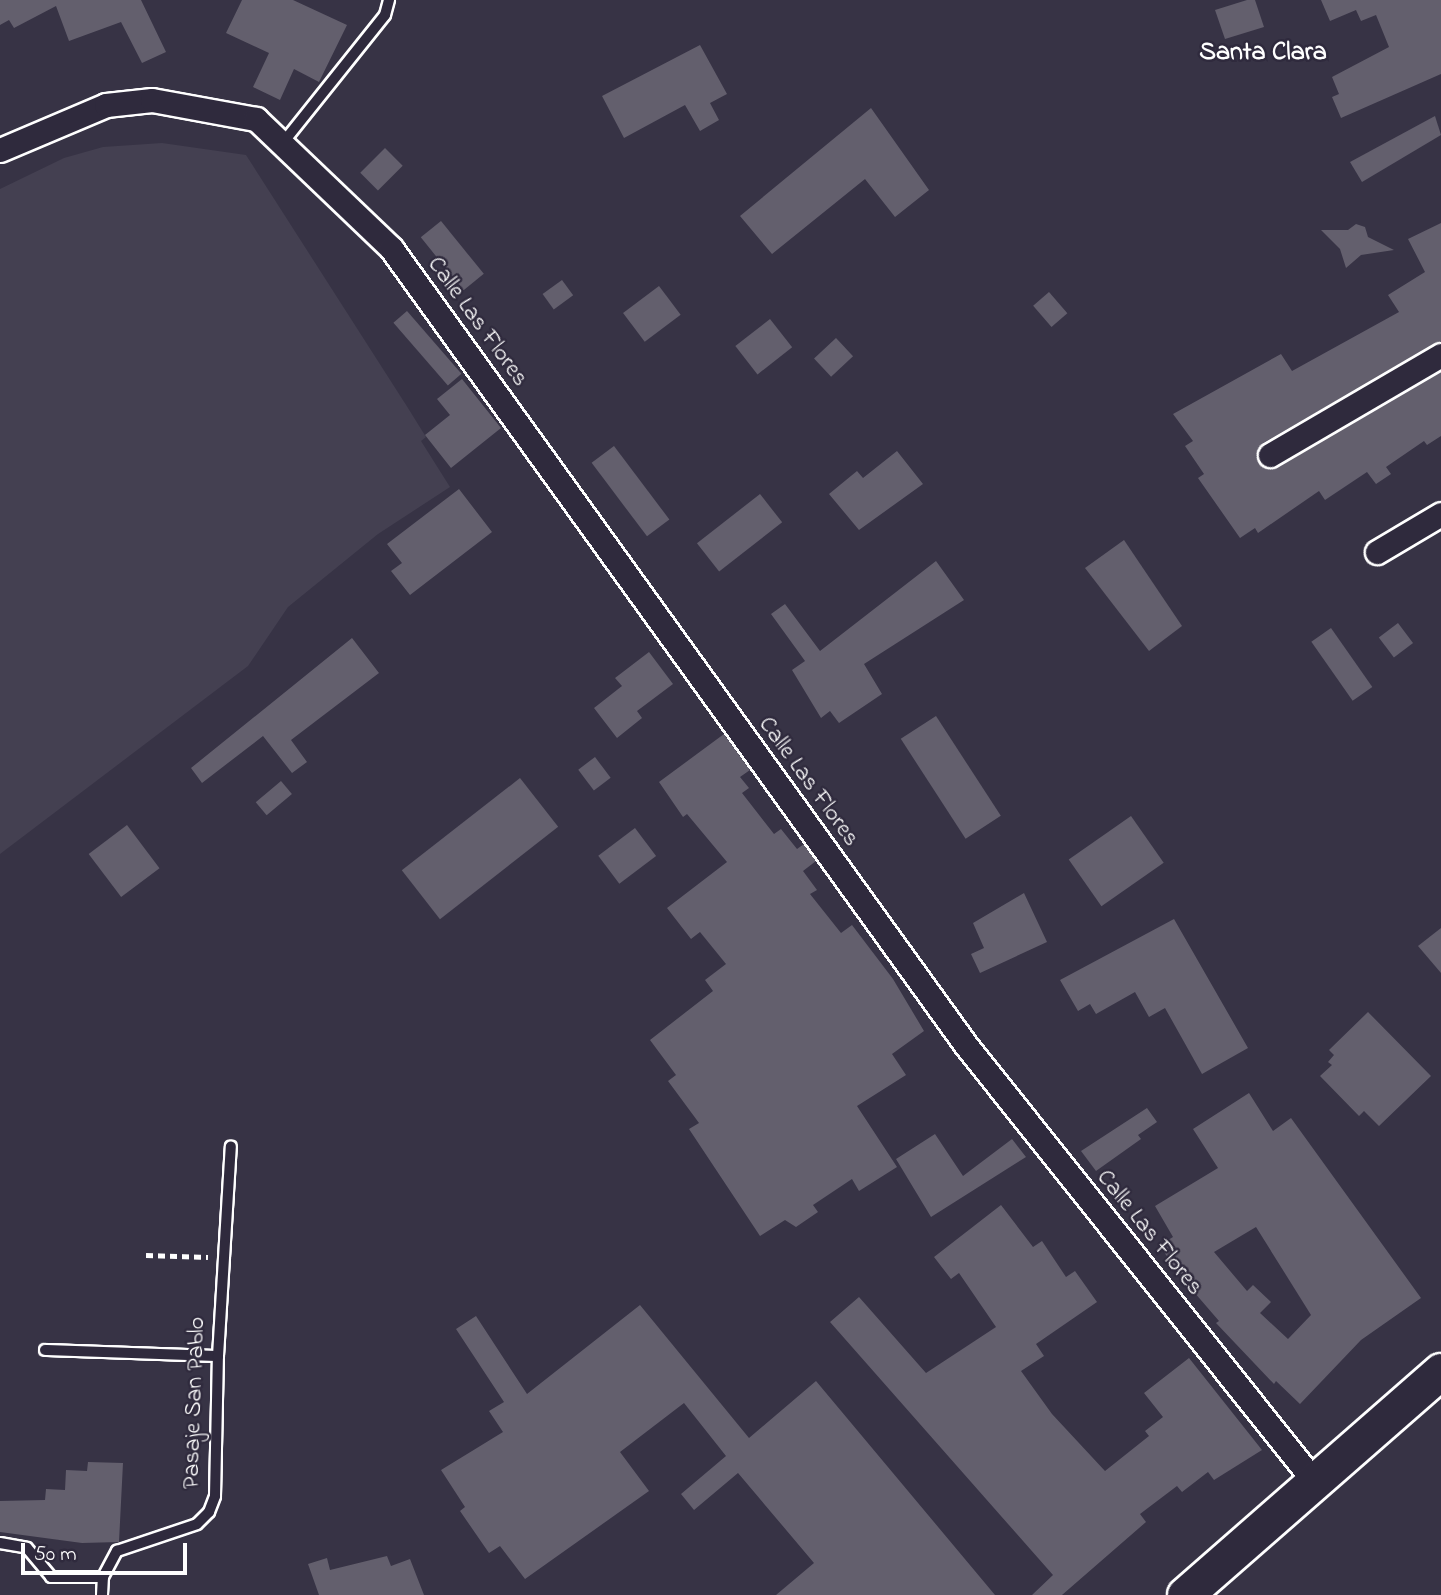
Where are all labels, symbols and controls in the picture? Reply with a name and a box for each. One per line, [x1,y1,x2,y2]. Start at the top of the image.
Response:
district label: Santa Clara [1199,38,1327,70]
street label: Calle Las Flores [420,251,534,393]
street label: Calle Las Flores [751,711,865,853]
street label: Calle Las Flores [1090,1164,1208,1302]
street label: Pasaje San Pablo [178,1316,212,1490]
scale bar [24,1528,191,1572]
text: 50 m [34,1540,77,1570]

